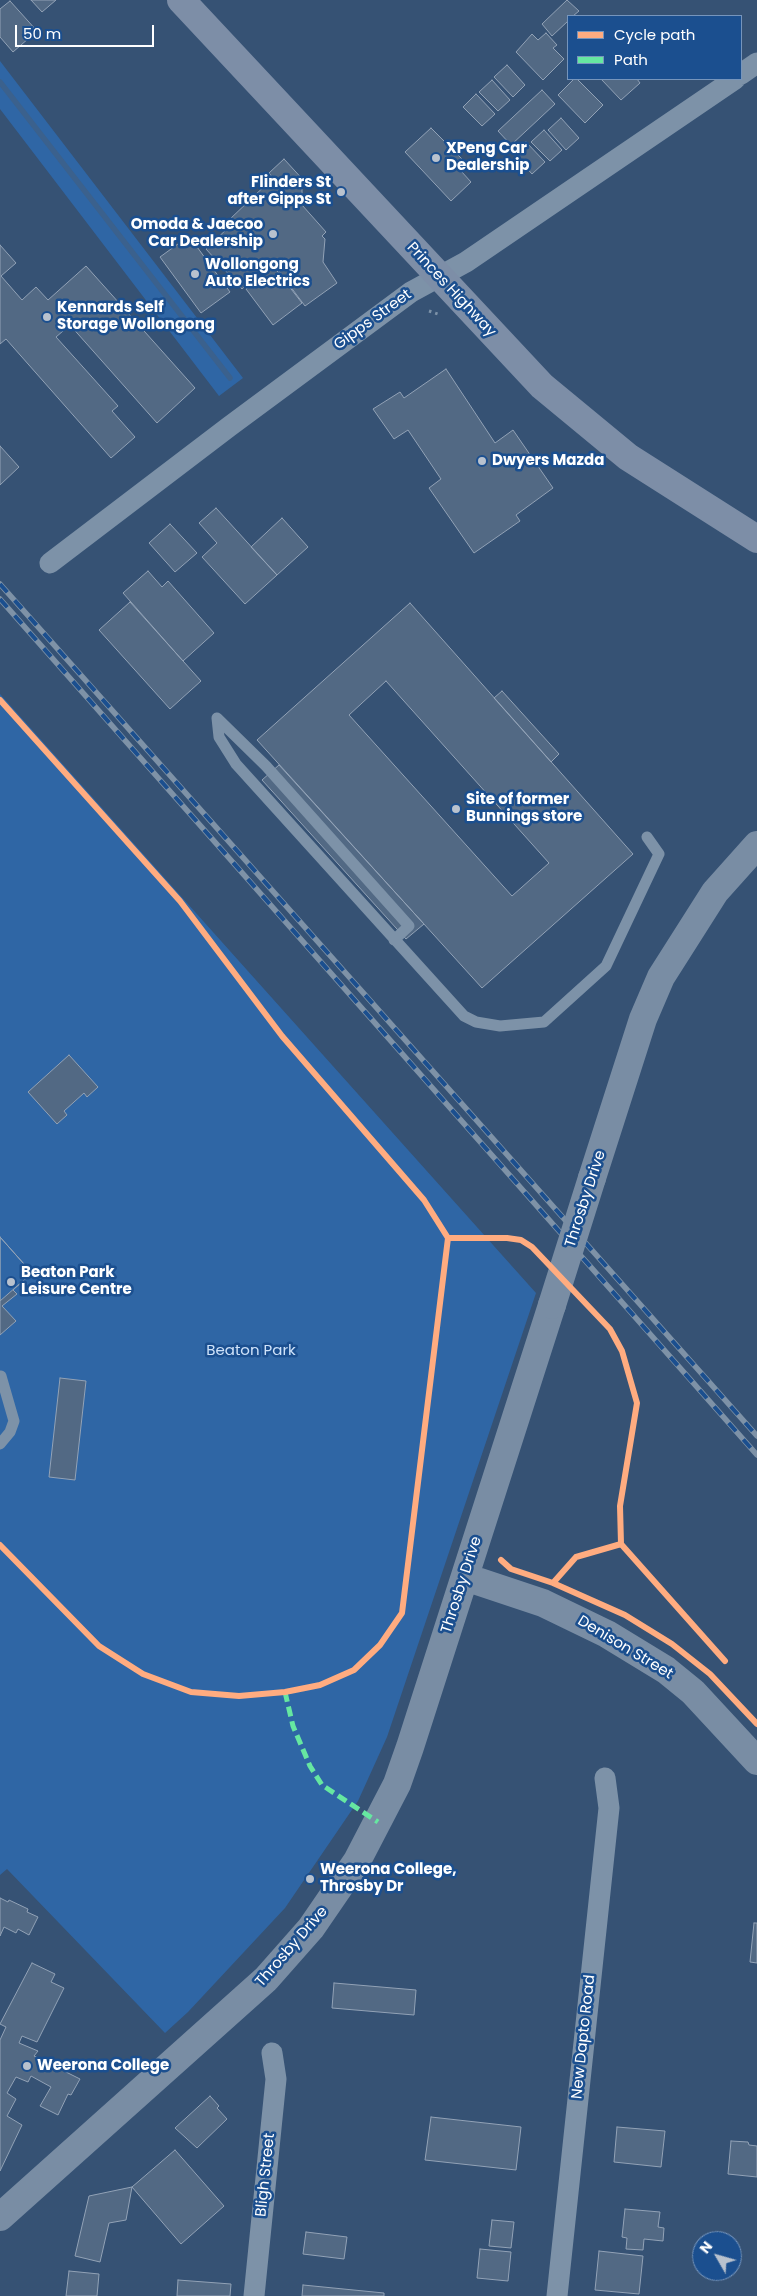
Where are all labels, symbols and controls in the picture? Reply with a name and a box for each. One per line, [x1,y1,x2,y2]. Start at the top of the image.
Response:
scale bar [18,15,156,47]
legend [567,15,742,80]
text: 50 m [23,23,61,44]
text: Cycle path [614,24,695,45]
text: Path [614,49,648,70]
place label: XPeng Car Dealership [446,140,530,175]
marker: XPeng Car Dealership [430,152,442,164]
place label: Flinders St after Gipps St [227,174,331,209]
marker: Flinders St after Gipps St [335,186,347,198]
place label: Omoda & Jaecoo Car Dealership [131,216,263,251]
marker: Omoda & Jaecoo Car Dealership [267,228,279,240]
street label: Princes Highway [403,239,499,341]
place label: Wollongong Auto Electrics [205,256,310,291]
marker: Wollongong Auto Electrics [189,268,201,280]
street label: Gipps Street [331,286,415,354]
place label: Kennards Self Storage Wollongong [57,299,215,334]
marker: Kennards Self Storage Wollongong [41,311,53,323]
place label: Dwyers Mazda [492,452,604,470]
marker: Dwyers Mazda [476,455,488,467]
place label: Site of former Bunnings store [466,791,582,826]
marker: Site of former Bunnings store [450,803,462,815]
street label: Throsby Drive [562,1148,610,1250]
place label: Beaton Park Leisure Centre [21,1264,132,1299]
marker: Beaton Park Leisure Centre [5,1276,17,1288]
park label: Beaton Park [206,1342,296,1360]
street label: Throsby Drive [438,1534,486,1636]
street label: Denison Street [574,1612,676,1684]
place label: Weerona College, Throsby Dr [320,1861,457,1896]
marker: Weerona College, Throsby Dr [304,1873,316,1885]
street label: Throsby Drive [252,1903,332,1991]
street label: New Dapto Road [569,1974,599,2100]
place label: Weerona College [37,2057,169,2075]
marker: Weerona College [21,2060,33,2072]
street label: Bligh Street [253,2132,279,2218]
north arrow [692,2231,742,2281]
text: N [695,2237,717,2258]

